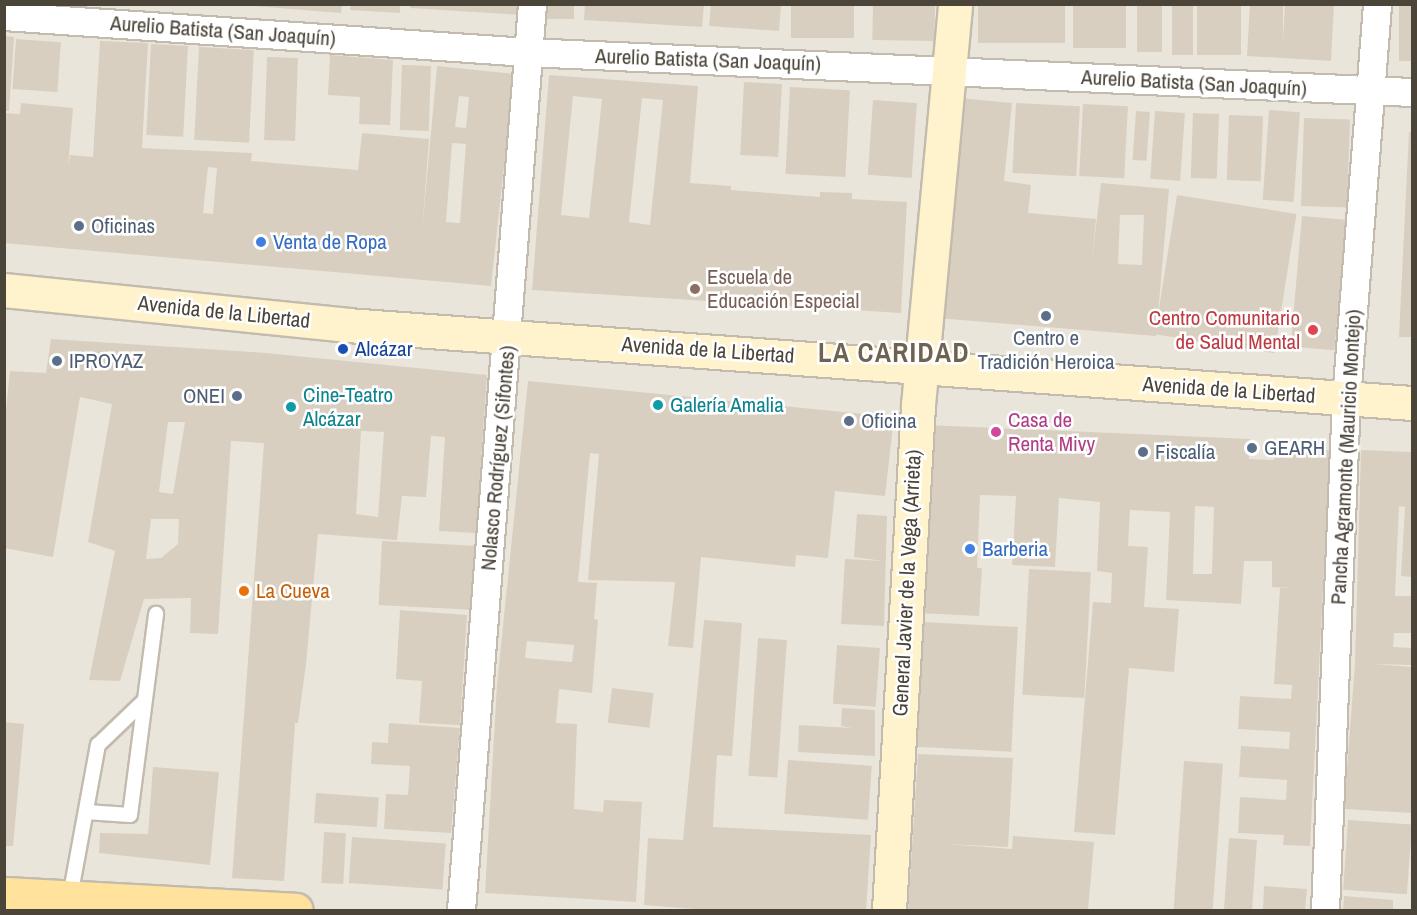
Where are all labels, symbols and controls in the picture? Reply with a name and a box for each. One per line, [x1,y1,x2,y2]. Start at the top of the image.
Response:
street label: Aurelio Batista (San Joaquín) [109,11,337,51]
street label: Aurelio Batista (San Joaquín) [595,43,821,77]
street label: Aurelio Batista (San Joaquín) [1081,65,1307,101]
place label: Oficinas [91,213,155,239]
marker: Oficinas [72,219,86,233]
place label: Venta de Ropa [273,229,387,255]
marker: Venta de Ropa [254,235,268,249]
place label: Escuela de Educación Especial [707,264,859,314]
marker: Escuela de Educación Especial [688,282,702,296]
street label: Avenida de la Libertad [137,290,311,334]
place label: Centro Comunitario de Salud Mental [1149,305,1300,355]
street label: Pancha Agramonte (Mauricio Montejo) [1326,308,1366,606]
marker: Centro e Tradición Heroica [1039,309,1053,323]
marker: Centro Comunitario de Salud Mental [1304,321,1322,339]
place label: Centro e Tradición Heroica [977,325,1115,375]
street label: Avenida de la Libertad [621,331,795,369]
place label: Alcázar [355,336,412,362]
district label: LA CARIDAD [818,337,970,369]
marker: Alcázar [336,342,350,356]
street label: Nolasco Rodríguez (Sifontes) [476,344,520,572]
place label: IPROYAZ [69,348,143,374]
marker: IPROYAZ [50,354,64,368]
street label: Avenida de la Libertad [1142,371,1316,409]
place label: Cine-Teatro Alcázar [303,382,393,432]
place label: ONEI [183,383,225,409]
marker: ONEI [230,389,244,403]
place label: Galería Amalia [670,392,785,418]
marker: Galería Amalia [651,398,665,412]
marker: Cine-Teatro Alcázar [284,400,298,414]
place label: Casa de Renta Mivy [1008,407,1095,457]
place label: Oficina [861,408,917,434]
marker: Oficina [842,414,856,428]
marker: Casa de Renta Mivy [989,425,1003,439]
place label: GEARH [1264,435,1325,461]
place label: Fiscalía [1155,439,1215,465]
marker: GEARH [1245,441,1259,455]
marker: Fiscalía [1136,445,1150,459]
street label: General Javier de la Vega (Arrieta) [887,449,927,717]
place label: Barberia [982,536,1048,562]
marker: Barberia [963,542,977,556]
place label: La Cueva [256,578,330,604]
marker: La Cueva [237,584,251,598]

